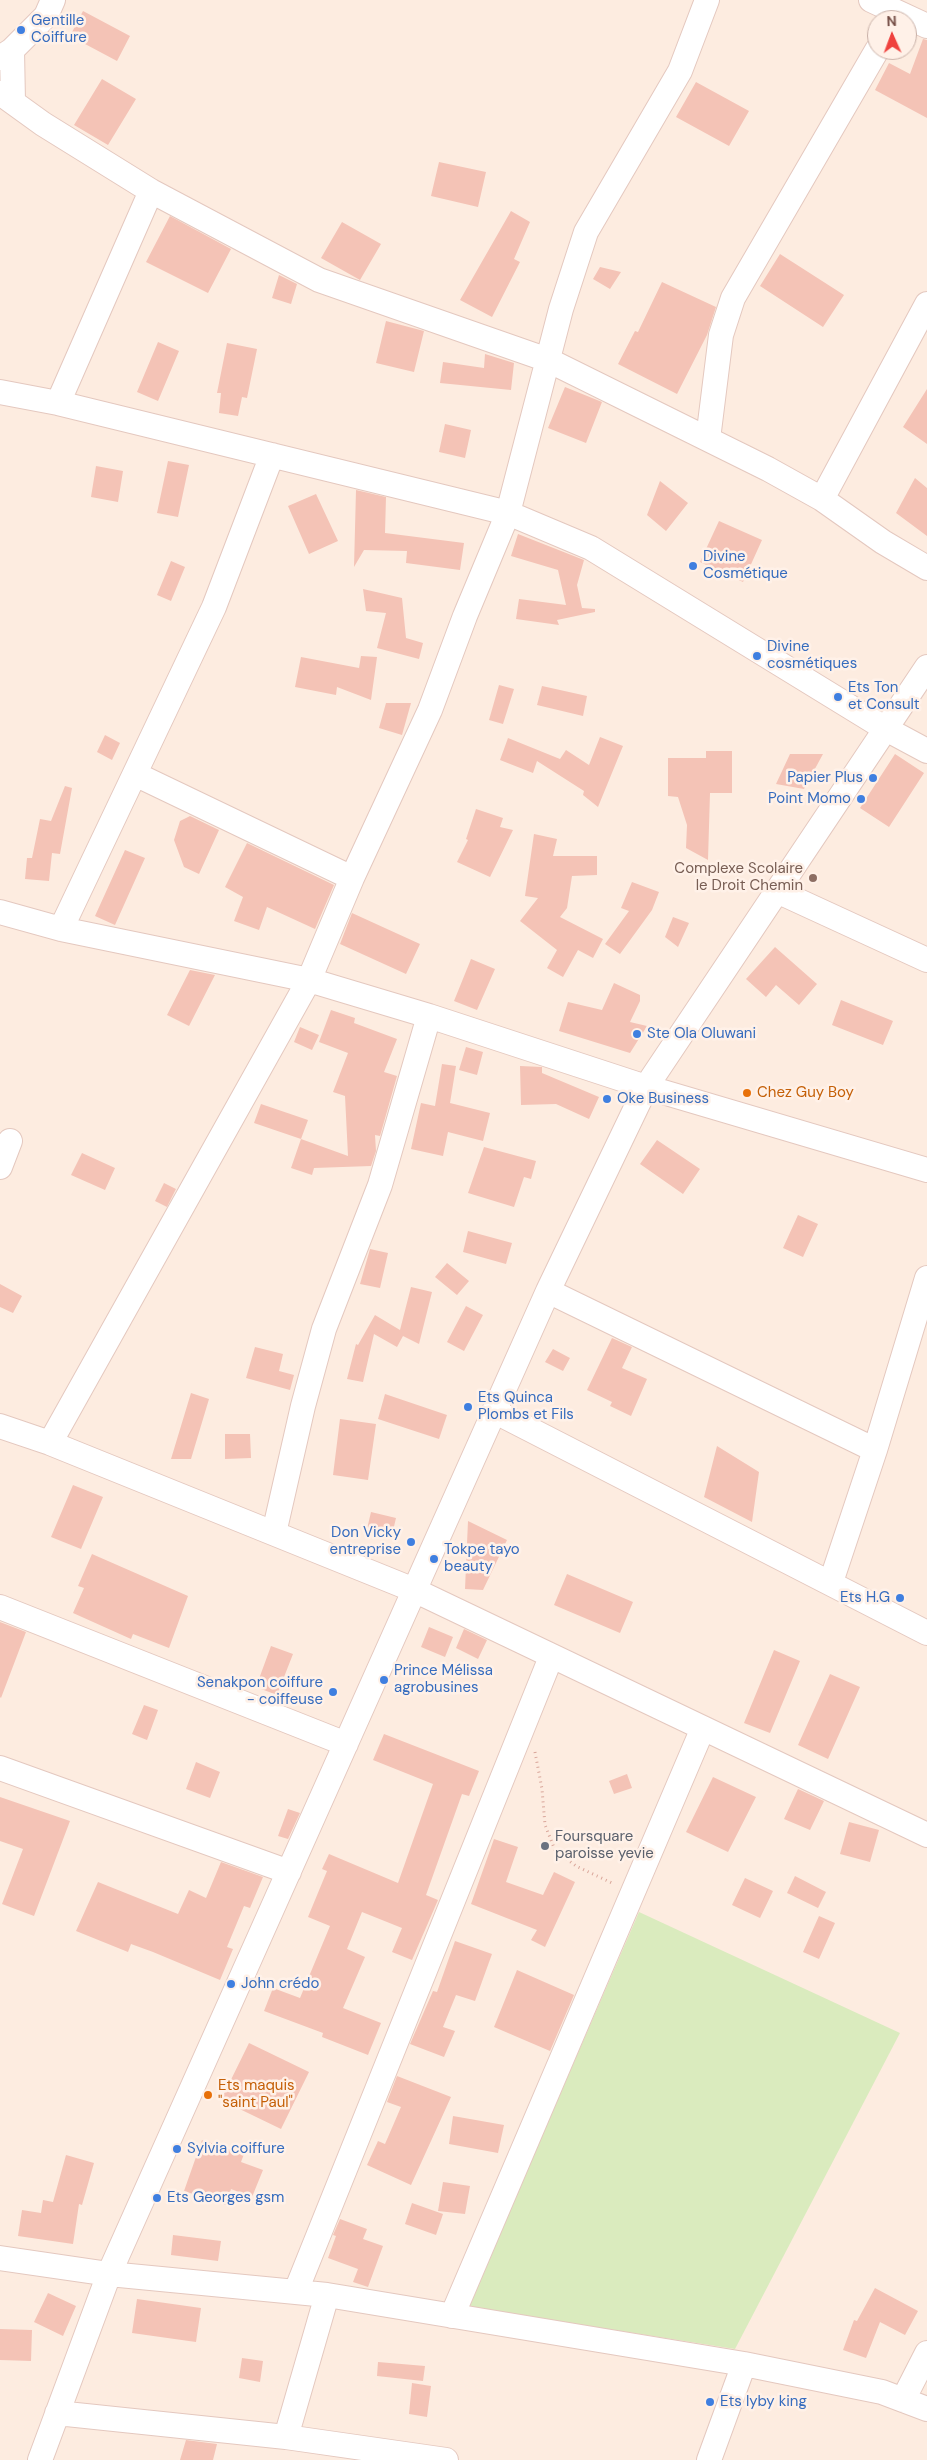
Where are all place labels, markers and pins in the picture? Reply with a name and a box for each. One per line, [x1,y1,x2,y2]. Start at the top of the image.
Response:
place label: Gentille Coiffure [31,12,87,47]
marker: Gentille Coiffure [15,24,27,36]
place label: Divine Cosmétique [703,548,788,583]
marker: Divine Cosmétique [687,560,699,572]
place label: Divine cosmétiques [767,638,857,673]
marker: Divine cosmétiques [751,650,763,662]
place label: Ets Ton et Consult [848,679,920,714]
marker: Ets Ton et Consult [832,691,844,703]
place label: Papier Plus [787,769,863,787]
marker: Papier Plus [867,772,879,784]
place label: Point Momo [768,790,851,808]
marker: Point Momo [855,793,867,805]
place label: Complexe Scolaire le Droit Chemin [674,860,803,895]
marker: Complexe Scolaire le Droit Chemin [807,872,819,884]
place label: Ste Ola Oluwani [647,1025,756,1043]
marker: Ste Ola Oluwani [631,1028,643,1040]
place label: Chez Guy Boy [757,1084,854,1102]
marker: Chez Guy Boy [741,1087,753,1099]
place label: Oke Business [617,1090,709,1108]
marker: Oke Business [601,1093,613,1105]
place label: Ets Quinca Plombs et Fils [478,1389,574,1424]
marker: Ets Quinca Plombs et Fils [462,1401,474,1413]
place label: Don Vicky entreprise [330,1524,401,1559]
marker: Don Vicky entreprise [405,1536,417,1548]
place label: Tokpe tayo beauty [444,1541,520,1576]
marker: Tokpe tayo beauty [428,1553,440,1565]
place label: Ets H.G [840,1589,890,1607]
marker: Ets H.G [894,1592,906,1604]
place label: Prince Mélissa agrobusines [394,1662,493,1697]
place label: Senakpon coiffure - coiffeuse [197,1674,323,1709]
marker: Prince Mélissa agrobusines [378,1674,390,1686]
marker: Senakpon coiffure - coiffeuse [327,1686,339,1698]
place label: Foursquare paroisse yevie [555,1828,654,1863]
marker: Foursquare paroisse yevie [539,1840,551,1852]
place label: John crédo [241,1975,319,1993]
marker: John crédo [225,1978,237,1990]
place label: Ets maquis "saint Paul" [218,2077,295,2112]
marker: Ets maquis "saint Paul" [202,2089,214,2101]
place label: Sylvia coiffure [187,2140,285,2158]
marker: Sylvia coiffure [171,2143,183,2155]
place label: Ets Georges gsm [167,2189,284,2207]
marker: Ets Georges gsm [151,2192,163,2204]
place label: Ets lyby king [720,2393,807,2411]
marker: Ets lyby king [704,2396,716,2408]

